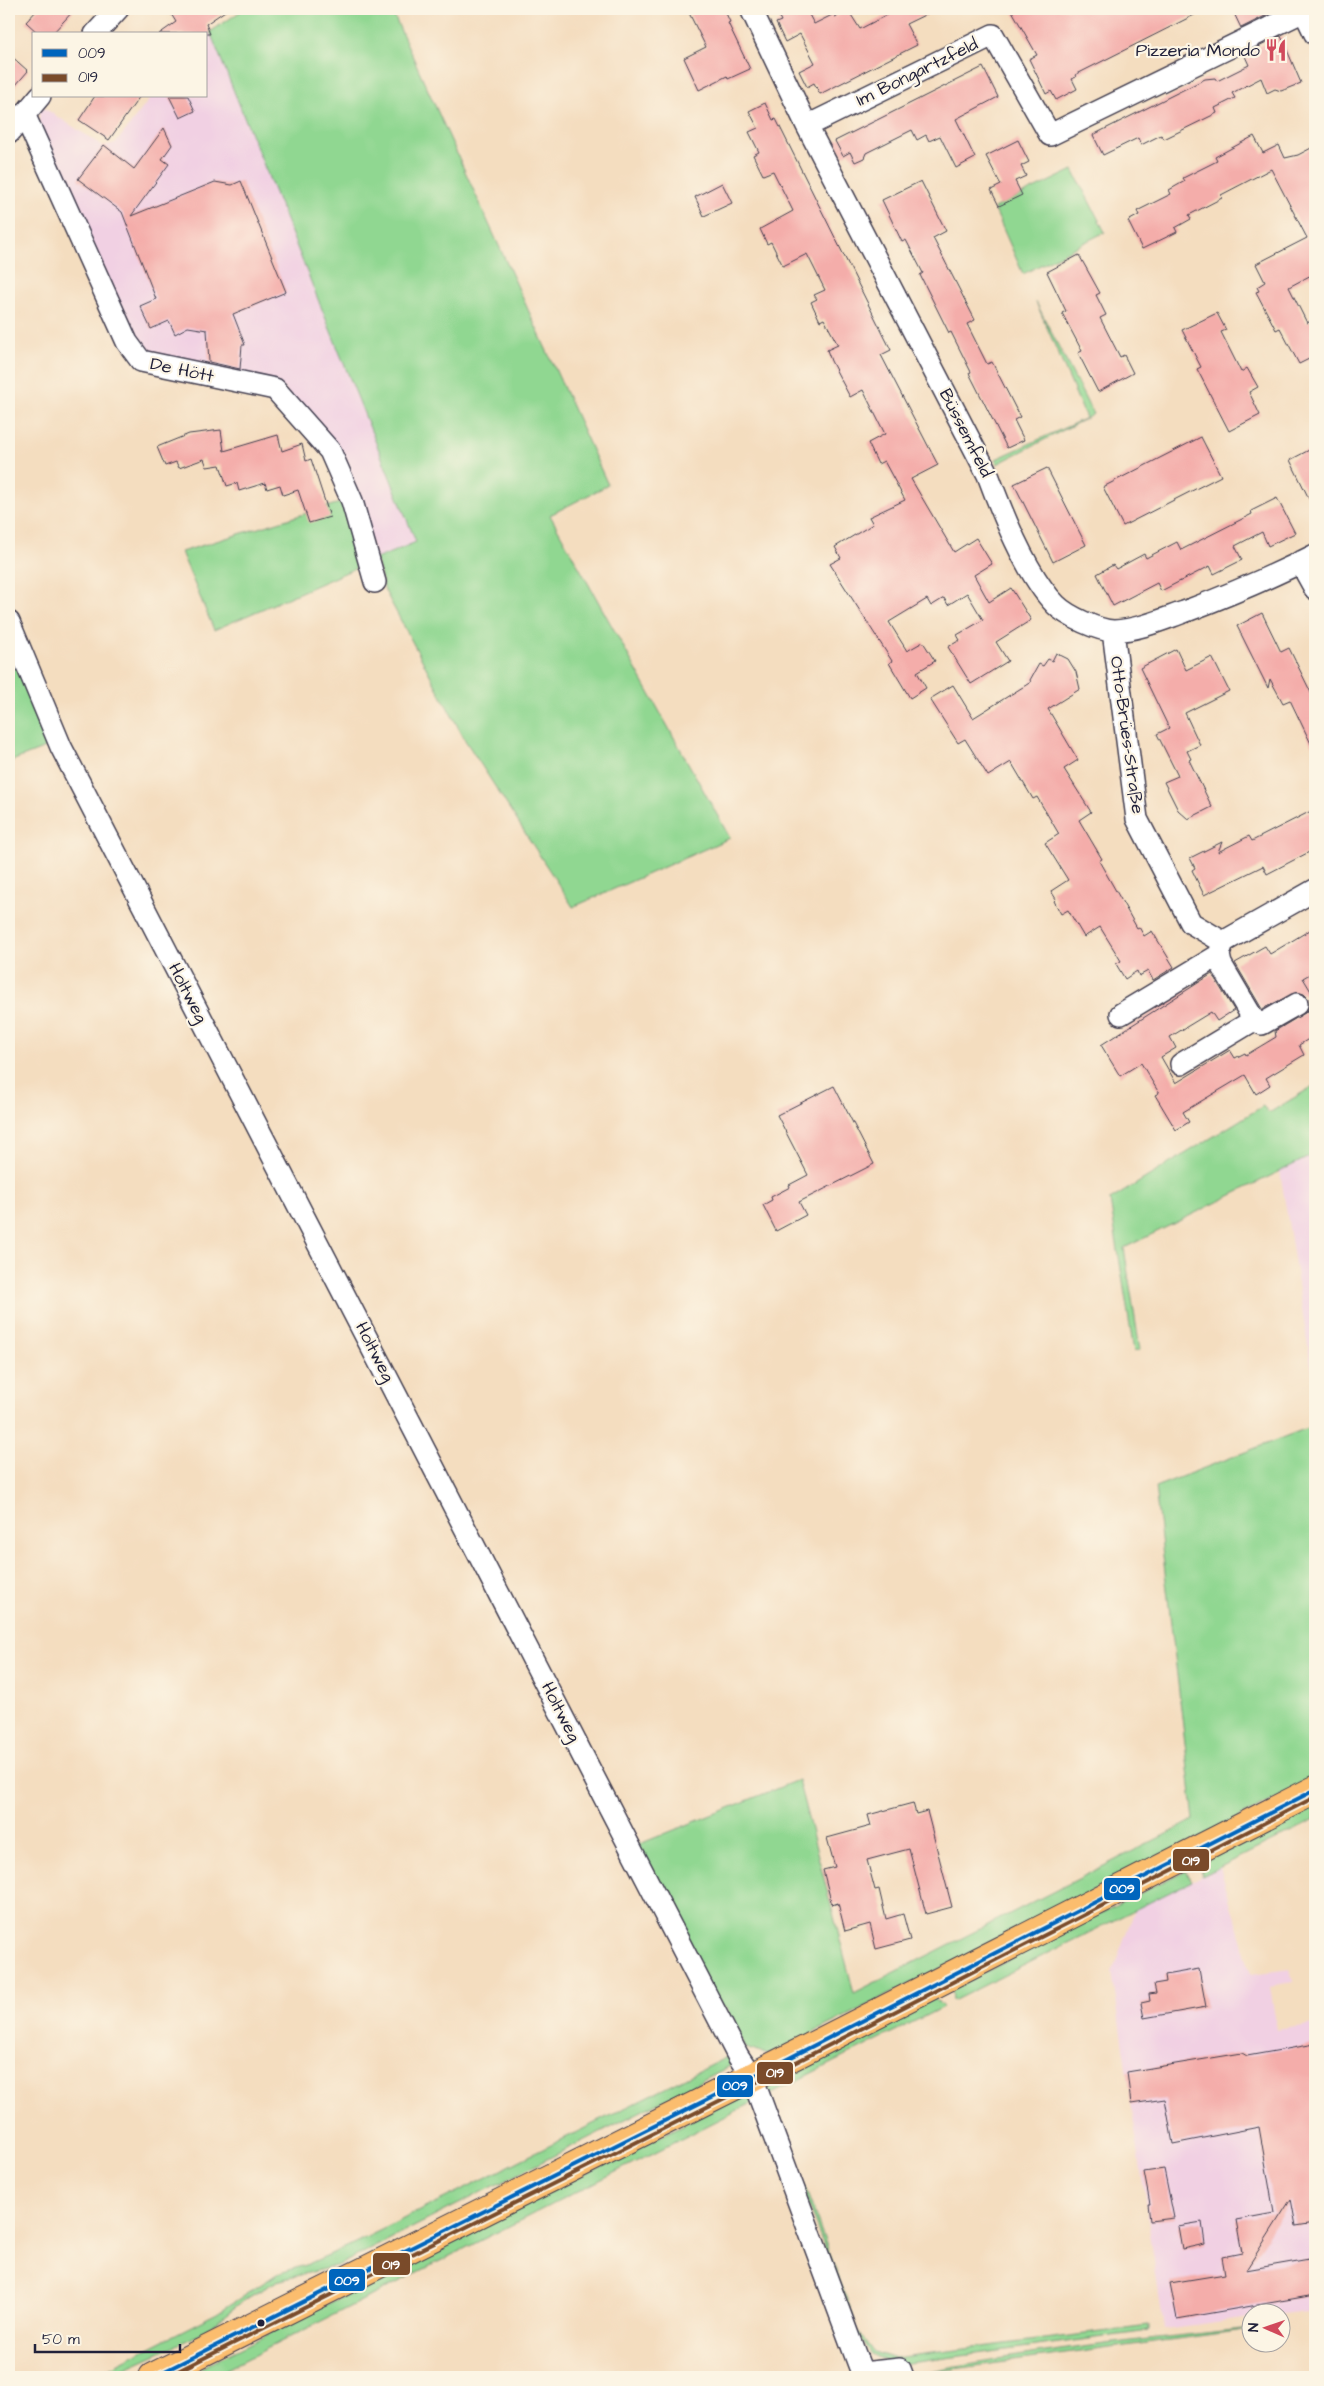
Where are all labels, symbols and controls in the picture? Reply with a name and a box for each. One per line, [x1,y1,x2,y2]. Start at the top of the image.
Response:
legend [32,32,208,98]
street label: Im Bongartzfeld [852,32,983,113]
restaurant icon: Pizzeria Mondo [1263,37,1289,63]
place label: Pizzeria Mondo [1136,38,1260,63]
text: 009 [78,43,105,64]
text: 019 [78,67,98,88]
street label: De Hött [148,351,217,389]
street label: Büssemfeld [933,384,999,482]
street label: Otto-Brües-Straße [1104,655,1150,816]
street label: Holtweg [161,958,214,1028]
street label: Holtweg [348,1317,401,1387]
street label: Holtweg [534,1677,587,1747]
line badge: 019 [1172,1848,1210,1872]
text: 019 [1182,1851,1200,1871]
line badge: 009 [1103,1877,1141,1901]
text: 009 [1109,1879,1135,1899]
line badge: 019 [756,2061,794,2085]
text: 019 [766,2063,784,2083]
line badge: 009 [716,2074,754,2098]
text: 009 [722,2076,748,2096]
line badge: 019 [372,2252,411,2276]
text: 019 [382,2255,400,2275]
line badge: 009 [328,2268,366,2292]
text: 009 [334,2271,360,2291]
north arrow [1242,2304,1292,2354]
unlabelled marker [256,2318,266,2328]
scale bar [35,2321,180,2353]
text: N [1244,2323,1264,2332]
text: 50 m [42,2329,80,2350]

